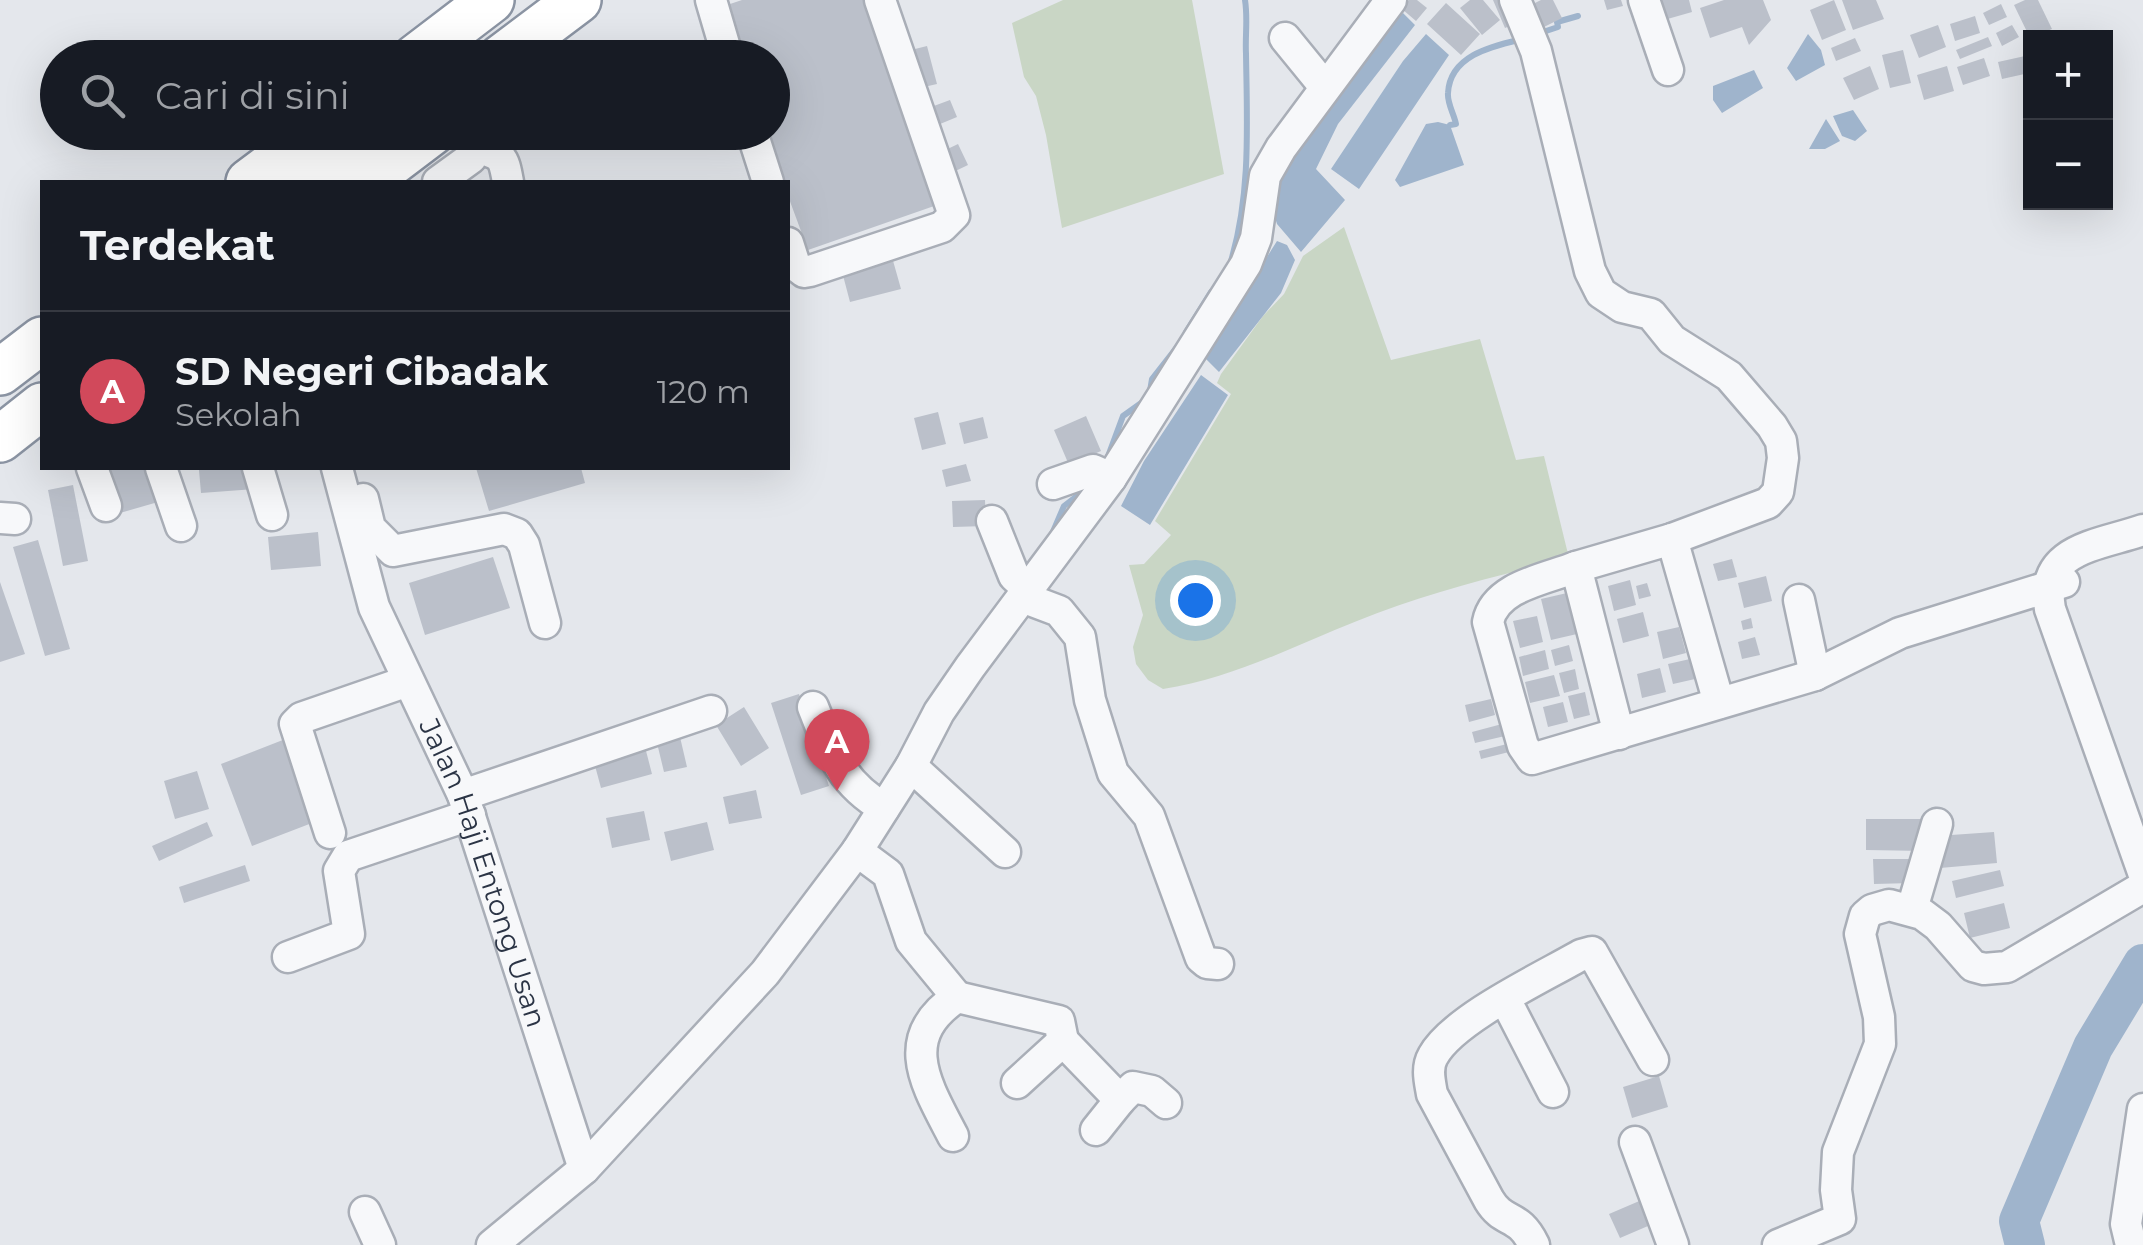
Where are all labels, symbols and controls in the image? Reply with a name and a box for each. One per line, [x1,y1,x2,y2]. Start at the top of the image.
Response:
map controls [2023,30,2113,210]
button: + [2023,30,2113,120]
search box [40,40,790,150]
icon: search [75,68,130,123]
text: Cari di sini [155,72,350,119]
button: − [2023,120,2113,210]
text: Terdekat [80,219,275,271]
text: SD Negeri Cibadak [175,348,548,395]
text: A [100,372,125,411]
text: 120 m [657,372,750,411]
text: Sekolah [175,395,302,434]
your location [1170,575,1221,626]
pin: A [804,708,870,791]
street label: Jalan Haji Entong Usan [412,712,554,1031]

